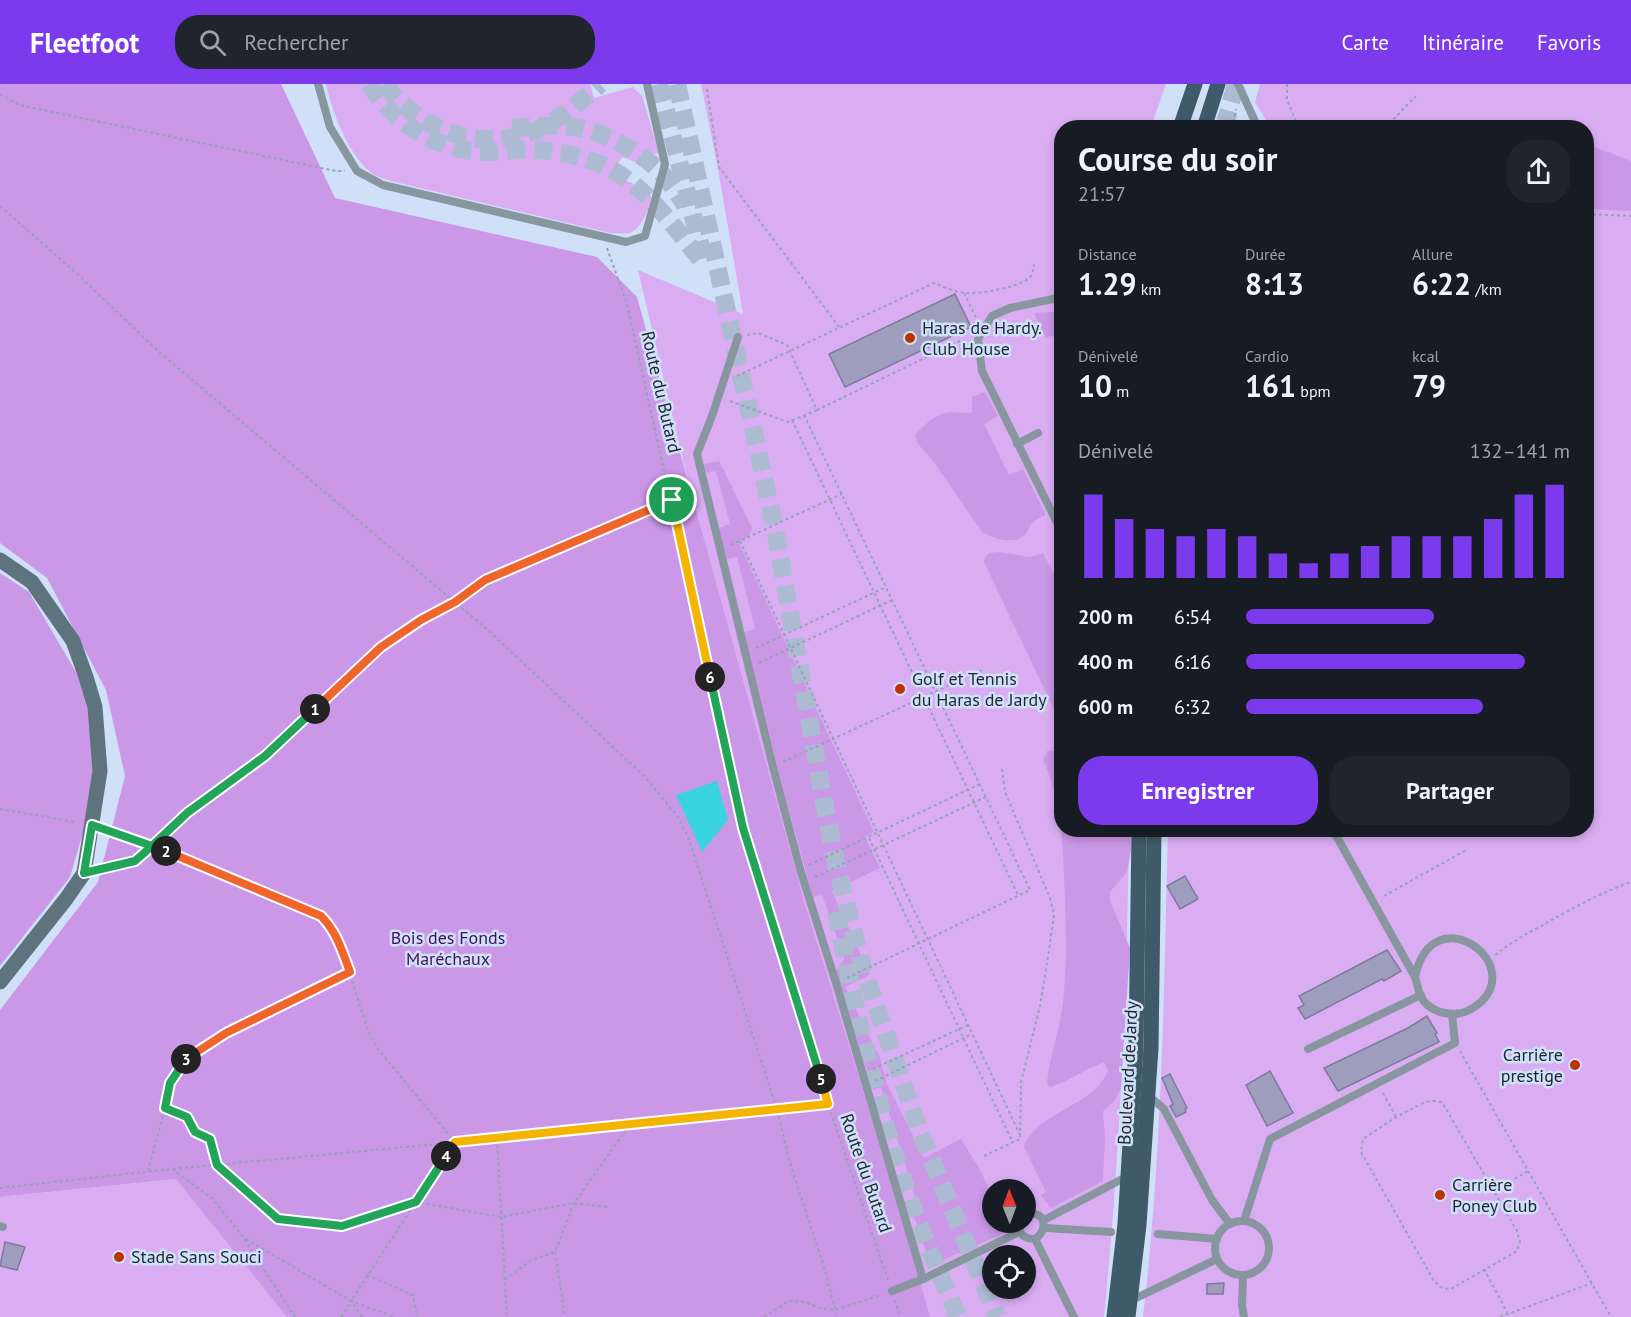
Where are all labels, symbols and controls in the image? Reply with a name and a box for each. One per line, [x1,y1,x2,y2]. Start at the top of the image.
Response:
search box [175,15,595,69]
text: Fleetfoot [30,24,139,61]
icon: search [196,26,229,59]
text: Rechercher [244,28,348,56]
text: Carte [1342,29,1389,56]
text: Itinéraire [1422,29,1504,56]
text: Favoris [1537,29,1601,56]
text: Course du soir [1078,137,1277,180]
button: share [1507,140,1570,203]
text: 21:57 [1078,181,1126,207]
text: Distance [1078,244,1137,264]
text: Durée [1245,244,1286,264]
text: Allure [1412,244,1453,264]
text: 1.29 [1078,264,1136,303]
text: 8:13 [1245,264,1304,303]
text: 6:22 [1412,264,1471,303]
text: km [1136,279,1161,299]
text: /km [1471,279,1502,299]
place label: Haras de Hardy. Club House [922,316,1042,360]
street label: Route du Butard [636,329,687,455]
marker: Haras de Hardy. Club House [903,331,917,345]
text: Dénivelé [1078,346,1138,366]
text: Cardio [1245,346,1289,366]
text: kcal [1412,346,1439,366]
text: 10 [1078,366,1112,405]
text: 161 [1245,366,1296,405]
text: 79 [1412,366,1446,405]
text: m [1112,381,1129,401]
text: bpm [1296,381,1331,401]
text: Dénivelé [1078,438,1153,464]
text: 132–141 m [1470,438,1570,464]
pin [646,474,697,525]
icon: arrive [655,483,688,516]
text: 200 m [1078,604,1133,630]
text: 6:54 [1174,604,1211,630]
text: 400 m [1078,649,1133,675]
text: 6:16 [1174,649,1211,675]
pin: 6 [695,662,725,692]
text: 6 [705,667,715,687]
place label: Golf et Tennis du Haras de Jardy [912,667,1047,711]
marker: Golf et Tennis du Haras de Jardy [893,682,907,696]
pin: 1 [300,694,330,724]
text: 600 m [1078,694,1133,720]
text: 6:32 [1174,694,1211,720]
text: 1 [310,699,320,719]
button: Enregistrer [1078,756,1318,825]
button: Partager [1330,756,1570,825]
pin: 2 [151,836,181,866]
text: 2 [161,841,171,861]
park label: Bois des Fonds Maréchaux [391,926,505,970]
street label: Boulevard de Jardy [1112,1000,1143,1146]
place label: Carrière prestige [1501,1043,1563,1087]
pin: 3 [171,1044,201,1074]
text: 3 [181,1049,191,1069]
marker: Carrière prestige [1568,1058,1582,1072]
pin: 5 [806,1064,836,1094]
text: 5 [816,1069,826,1089]
street label: Route du Butard [835,1110,898,1235]
pin: 4 [431,1141,461,1171]
text: 4 [441,1146,451,1166]
place label: Carrière Poney Club [1452,1173,1537,1217]
north arrow [982,1179,1036,1233]
map controls [982,1179,1036,1299]
marker: Carrière Poney Club [1433,1188,1447,1202]
place label: Stade Sans Souci [131,1245,262,1268]
button: locate [982,1245,1036,1299]
marker: Stade Sans Souci [112,1250,126,1264]

